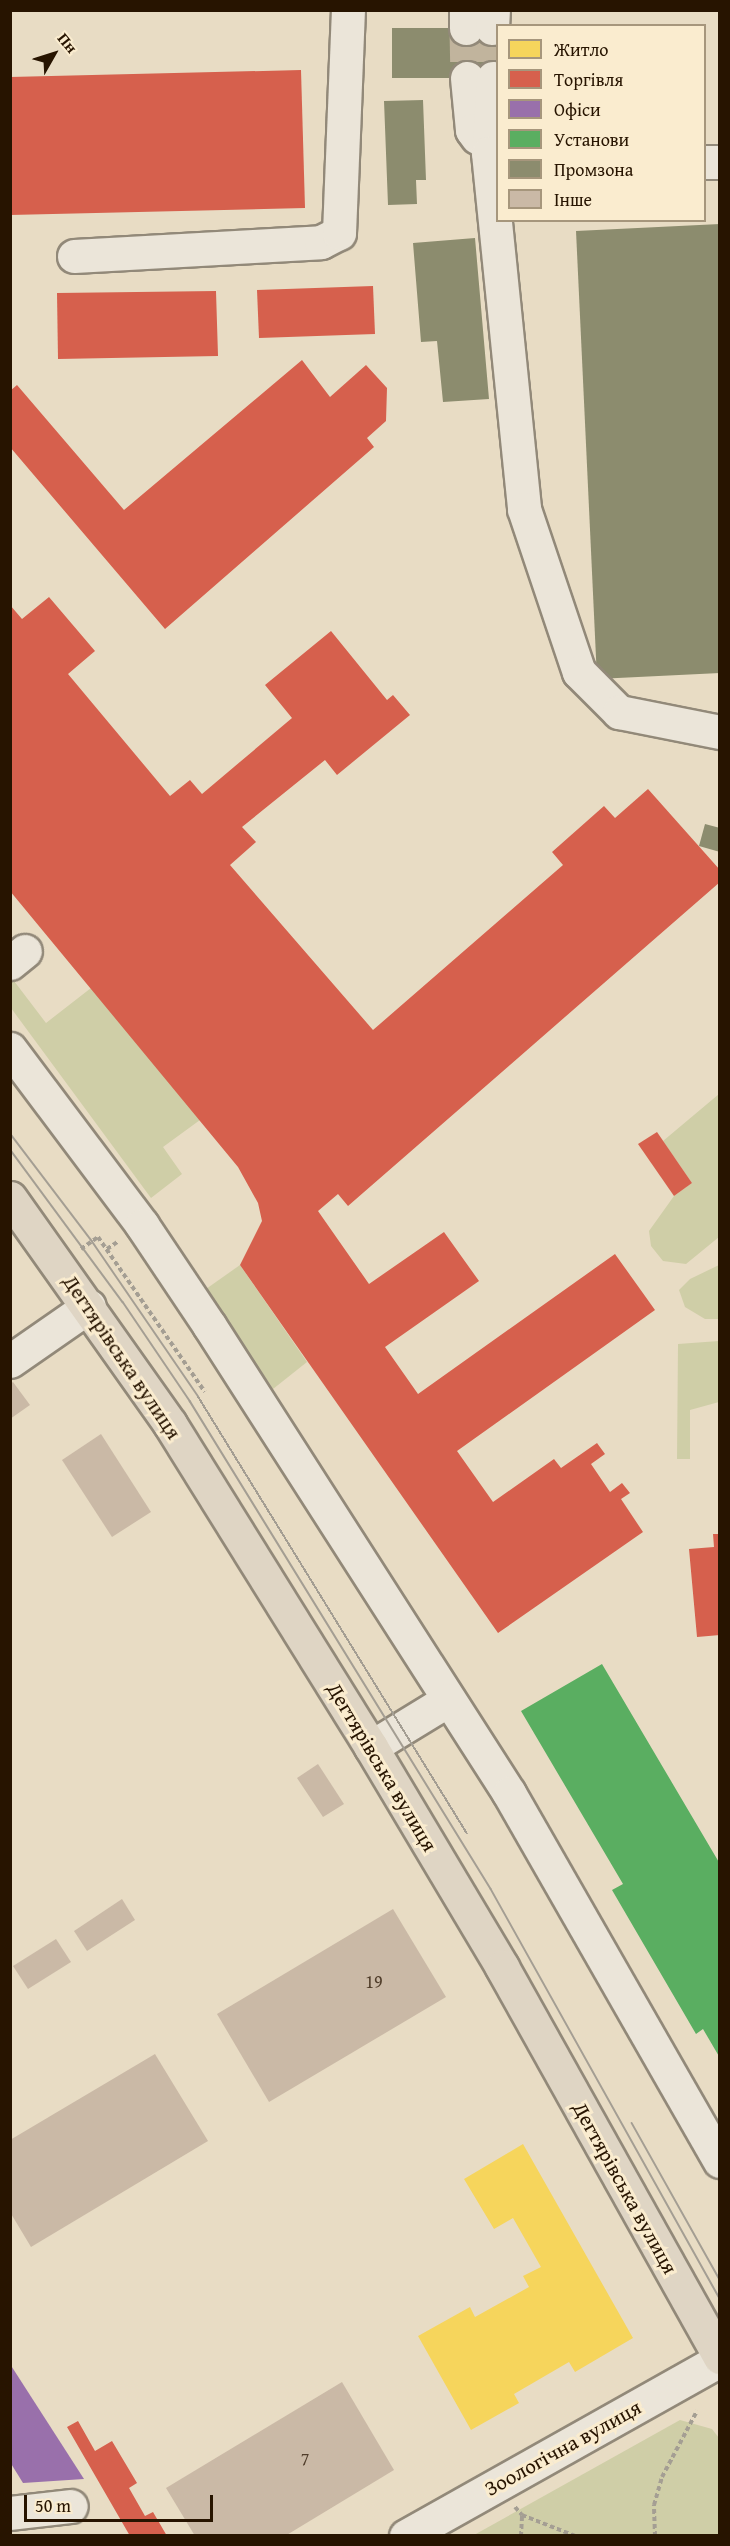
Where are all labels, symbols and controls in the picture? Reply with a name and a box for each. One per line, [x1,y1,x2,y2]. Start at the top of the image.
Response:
north arrow [24,24,84,84]
legend [496,24,706,222]
text: Пн [52,27,84,58]
text: Житло [554,36,608,63]
text: Торгівля [554,66,623,93]
text: Офіси [554,96,601,123]
text: Установи [554,126,629,153]
text: Промзона [554,156,633,183]
text: Інше [554,186,592,213]
street label: Дегтярівська вулиця [58,1270,186,1444]
street label: Дегтярівська вулиця [322,1678,442,1856]
house number: 19 [365,1971,383,1993]
street label: Дегтярівська вулиця [567,2098,683,2278]
street label: Зоологічна вулиця [480,2395,646,2501]
house number: 7 [301,2448,309,2470]
scale bar [27,2483,216,2521]
text: 50 m [35,2492,71,2519]

